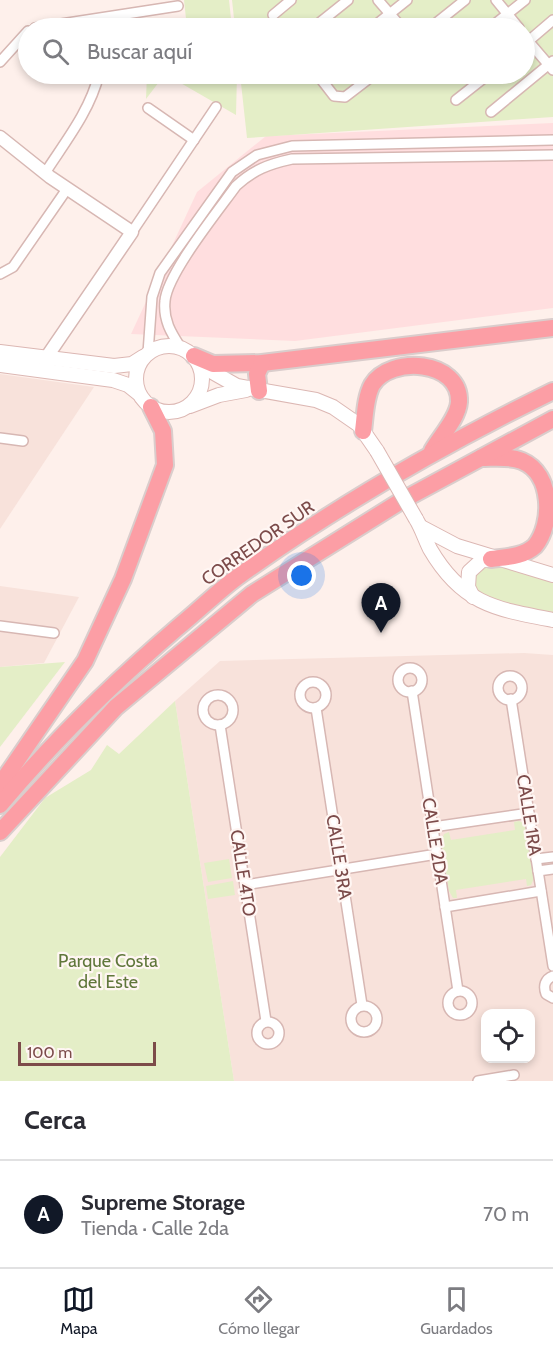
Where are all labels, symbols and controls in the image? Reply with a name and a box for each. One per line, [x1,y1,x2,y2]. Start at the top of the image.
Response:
search box [18,18,535,84]
icon: search [39,35,72,68]
text: Buscar aquí [87,38,192,65]
street label: CORREDOR SUR [197,496,319,590]
your location [287,561,316,590]
pin: A [362,584,400,633]
street label: CALLE 1RA [512,773,546,857]
street label: CALLE 2DA [417,796,453,886]
street label: CALLE 3RA [321,813,357,901]
street label: CALLE 4TO [225,828,261,918]
park label: Parque Costa del Este [58,950,158,993]
map controls [481,1009,535,1063]
button: locate [481,1009,535,1063]
scale bar [18,1039,156,1066]
text: 100 m [27,1043,72,1062]
text: Cerca [24,1104,86,1136]
text: Supreme Storage [81,1189,245,1216]
text: A [37,1202,50,1226]
text: 70 m [483,1202,529,1226]
text: Tienda · Calle 2da [81,1216,229,1240]
tab: Mapa [60,1283,98,1338]
tab: Cómo llegar [218,1283,299,1338]
tab: Guardados [420,1283,493,1338]

